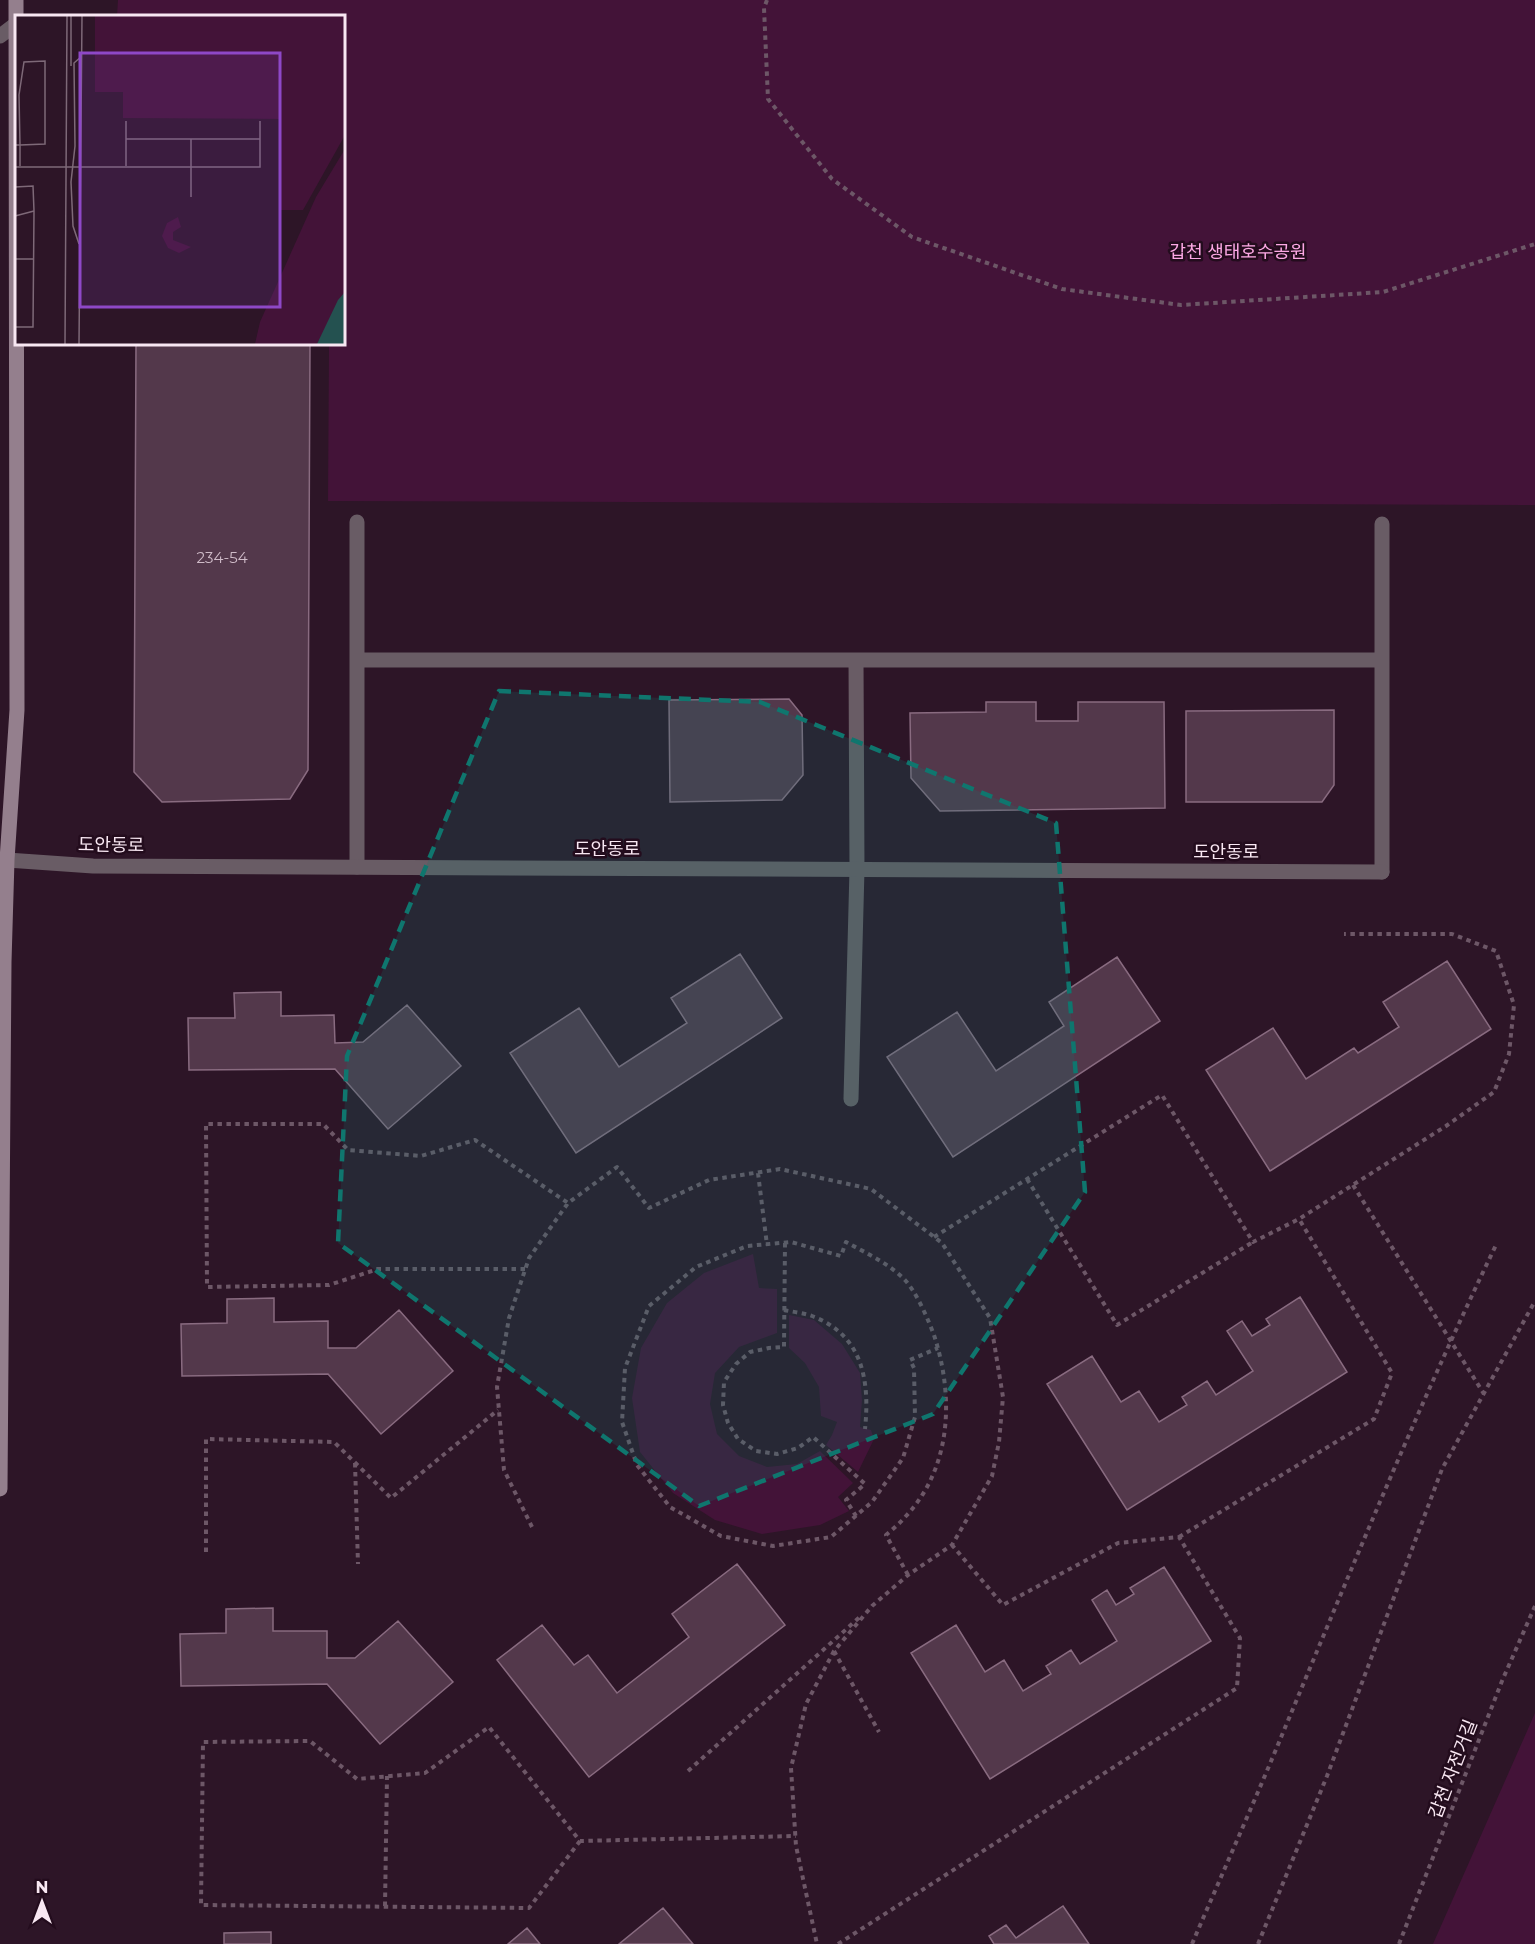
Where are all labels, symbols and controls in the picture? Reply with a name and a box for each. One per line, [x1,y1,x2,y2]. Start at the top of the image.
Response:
inset map [15,15,345,345]
park label: 갑천 생태호수공원 [1169,241,1307,263]
house number: 234-54 [196,548,248,567]
street label: 도안동로 [78,833,144,857]
street label: 도안동로 [574,838,640,860]
street label: 도안동로 [1193,841,1259,863]
street label: 갑천 자전거길 [1424,1716,1482,1822]
north arrow [12,1872,72,1932]
text: N [36,1878,48,1897]

